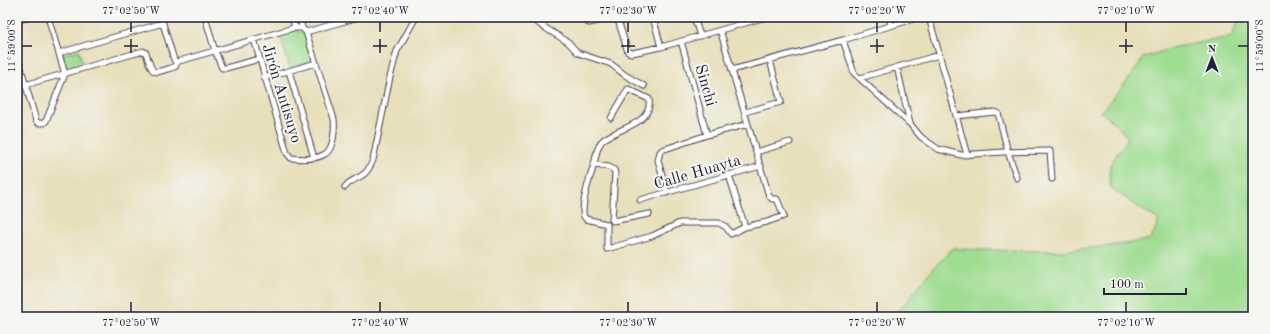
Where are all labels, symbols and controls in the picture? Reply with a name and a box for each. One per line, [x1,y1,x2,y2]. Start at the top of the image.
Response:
text: 77°02'50"W [102,6,160,16]
text: 77°02'40"W [351,6,409,16]
text: 77°02'30"W [599,6,657,16]
text: 77°02'20"W [848,6,906,16]
text: 77°02'10"W [1097,6,1155,16]
text: 11°59'00"S [7,19,17,73]
text: 11°59'00"S [1255,19,1265,73]
north arrow [1192,38,1232,78]
street label: Jirón Antisuyo [258,42,304,145]
text: N [1208,44,1217,55]
street label: Sinchi [691,63,719,108]
street label: Calle Huayta [652,153,743,193]
scale bar [1104,270,1186,296]
text: 100 m [1110,279,1144,291]
text: 77°02'50"W [102,318,160,328]
text: 77°02'40"W [351,318,409,328]
text: 77°02'30"W [599,318,657,328]
text: 77°02'20"W [848,318,906,328]
text: 77°02'10"W [1097,318,1155,328]

